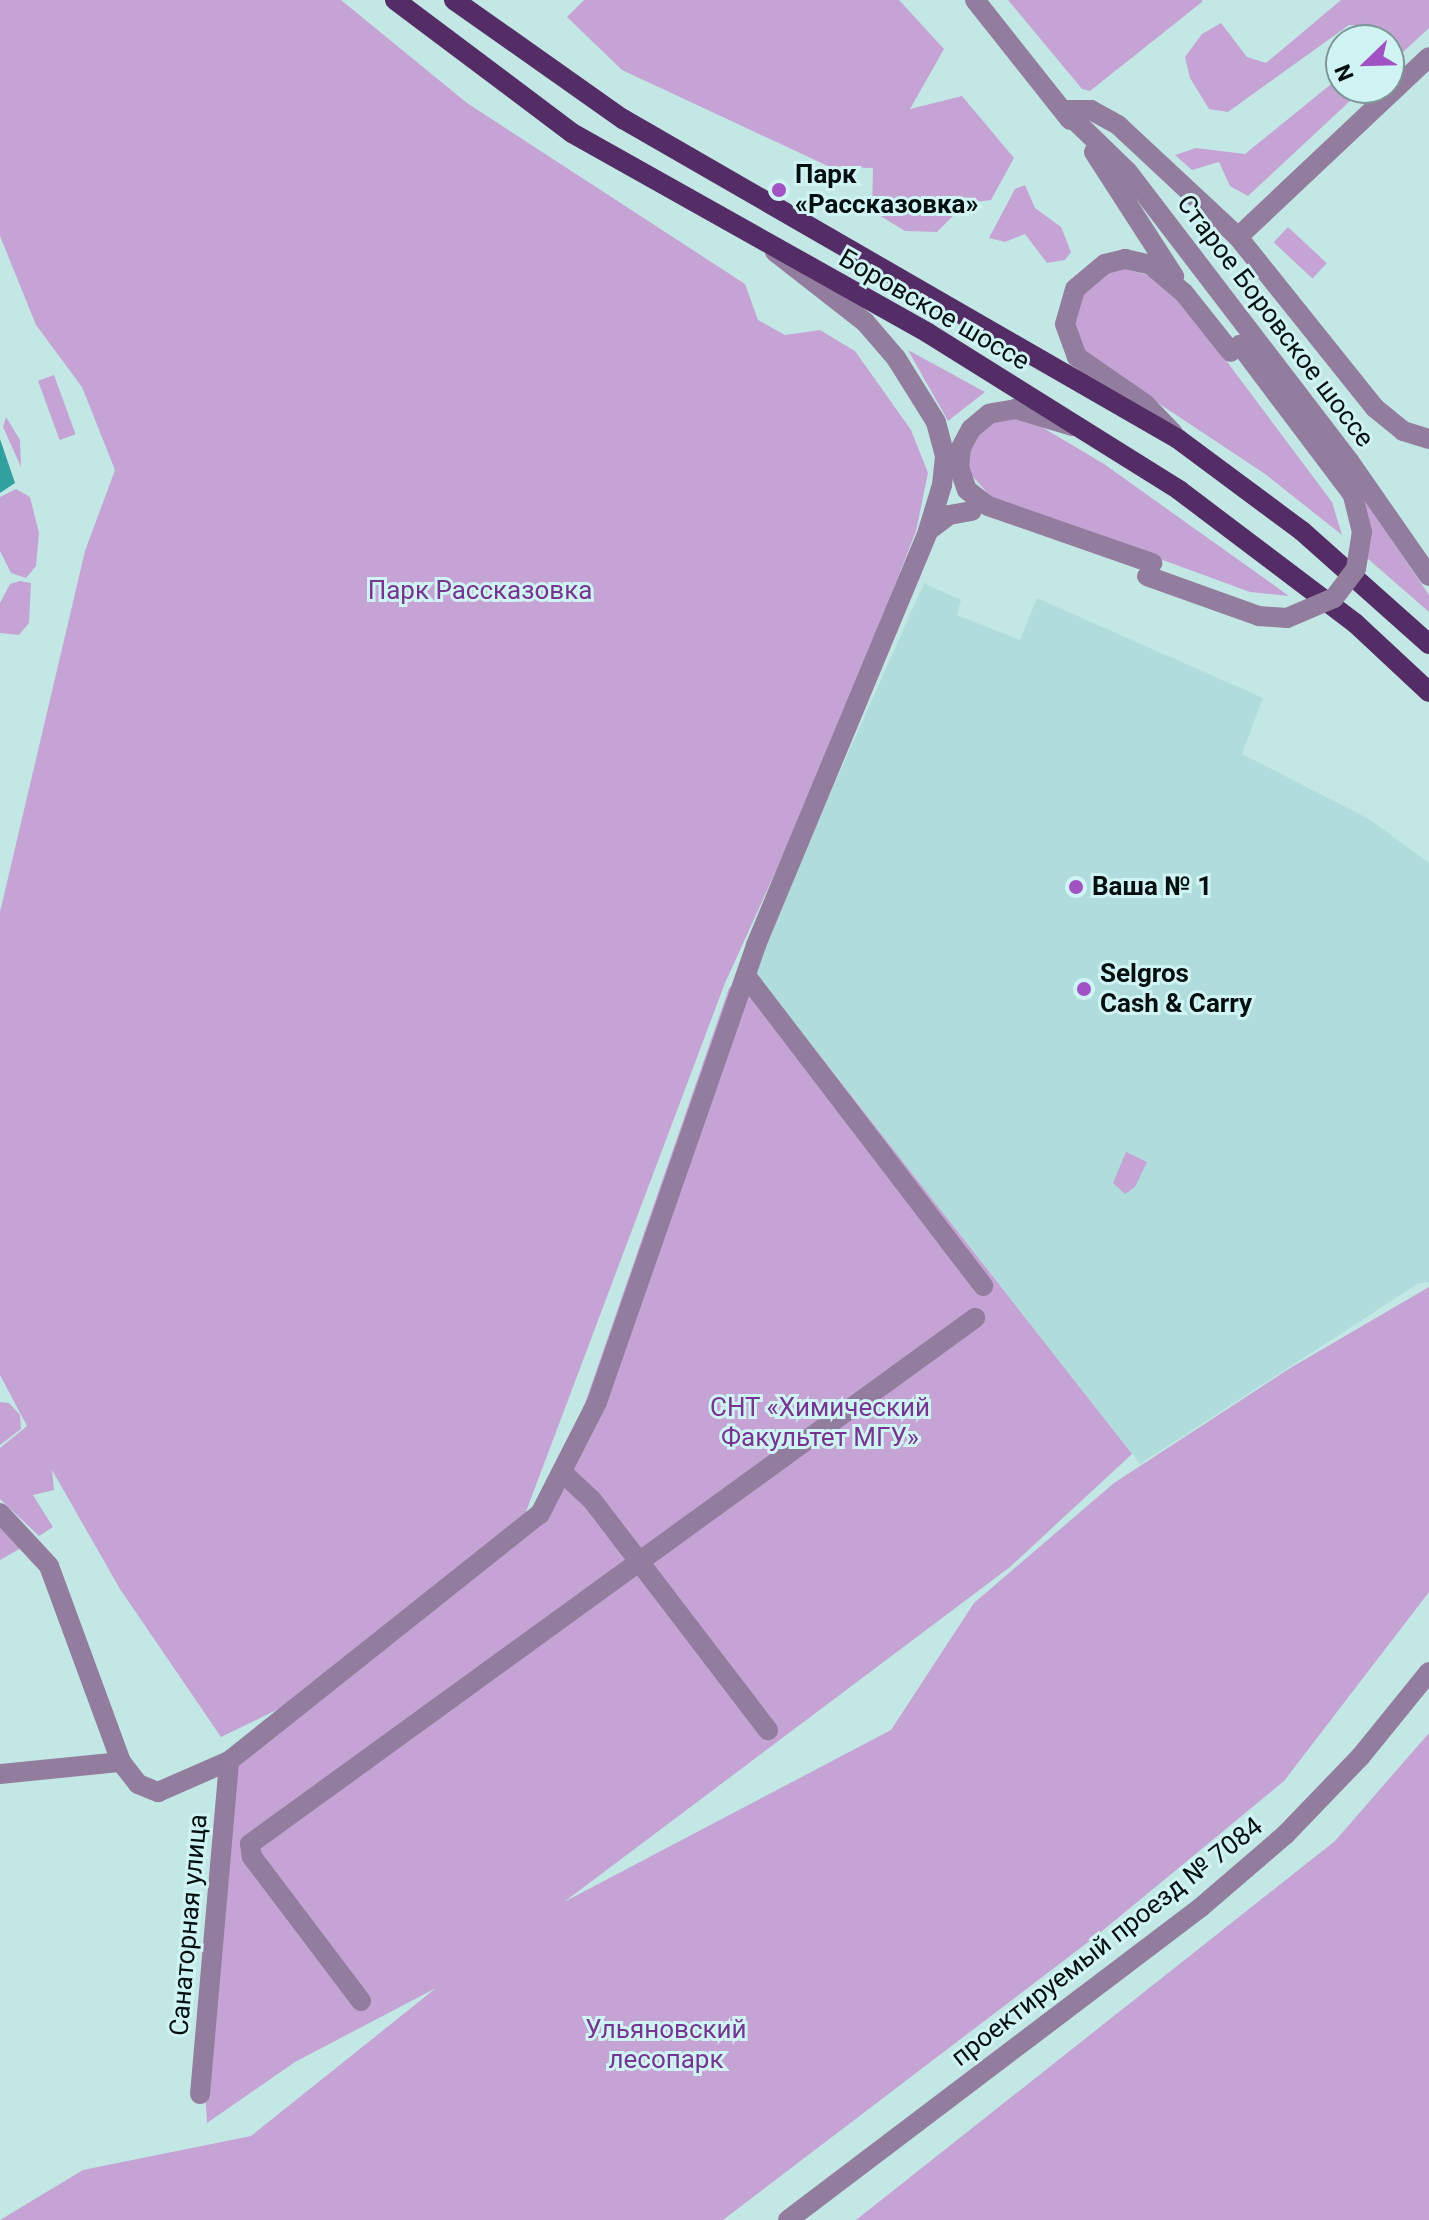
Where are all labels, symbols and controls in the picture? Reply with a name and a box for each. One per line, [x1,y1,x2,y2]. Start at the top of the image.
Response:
north arrow [1325,24,1405,104]
text: N [1330,61,1359,85]
place label: Парк «Рассказовка» [795,159,978,220]
marker: Парк «Рассказовка» [770,181,788,199]
street label: Старое Боровское шоссе [1170,189,1380,453]
street label: Боровское шоссе [833,243,1035,377]
park label: Парк Рассказовка [368,575,592,607]
place label: Ваша № 1 [1092,871,1212,903]
marker: Ваша № 1 [1067,878,1085,896]
place label: Selgros Cash & Carry [1100,958,1252,1020]
marker: Selgros Cash & Carry [1075,980,1093,998]
park label: СНТ «Химический Факультет МГУ» [710,1392,930,1454]
street label: проектируемый проезд № 7084 [945,1811,1269,2073]
street label: Санаторная улица [164,1813,214,2037]
park label: Ульяновский лесопарк [585,2014,747,2076]

